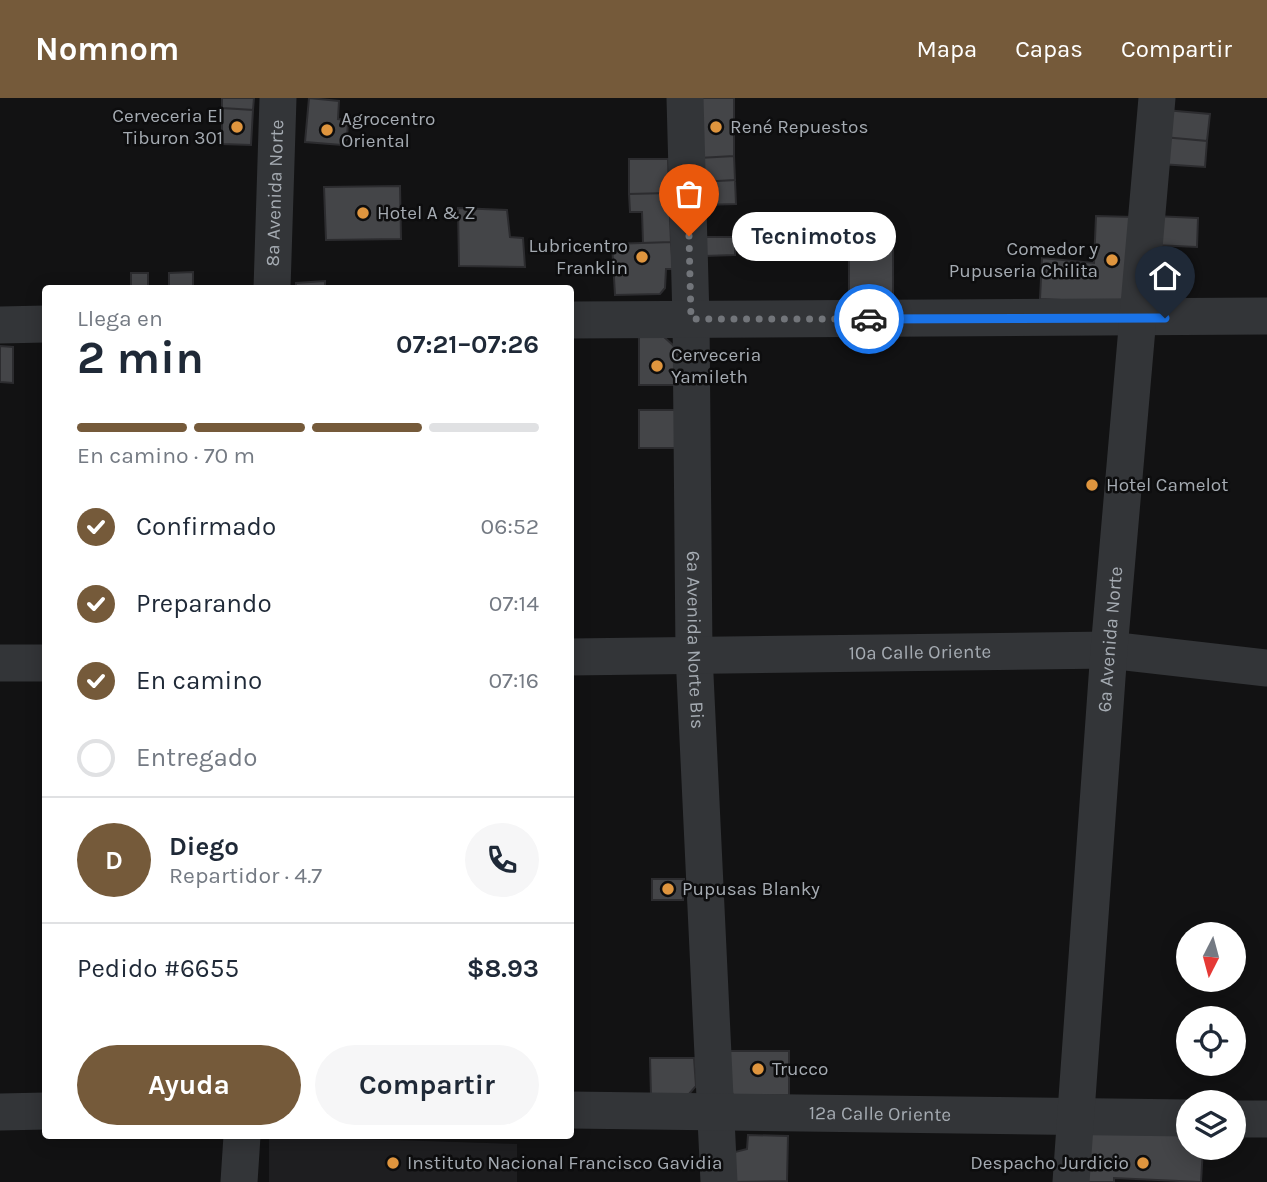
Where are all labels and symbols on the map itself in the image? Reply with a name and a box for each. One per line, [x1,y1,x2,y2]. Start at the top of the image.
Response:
place label: Cerveceria El Tiburon 301 [112,105,223,149]
place label: Agrocentro Oriental [341,108,435,152]
place label: René Repuestos [730,116,868,138]
marker: Cerveceria El Tiburon 301 [229,119,245,135]
street label: 8a Avenida Norte [262,119,288,267]
marker: René Repuestos [708,119,724,135]
marker: Agrocentro Oriental [319,122,335,138]
pin [659,164,719,236]
place label: Hotel A & Z [377,202,475,224]
marker: Hotel A & Z [355,205,371,221]
callout: Tecnimotos [731,212,896,260]
place label: Lubricentro Franklin [528,235,628,279]
place label: Comedor y Pupuseria Chilita [949,238,1098,282]
pin [1135,246,1195,318]
marker: Lubricentro Franklin [634,249,650,265]
marker: Comedor y Pupuseria Chilita [1104,252,1120,268]
courier [834,284,904,354]
place label: Cerveceria Yamileth [671,344,761,388]
marker: Cerveceria Yamileth [649,358,665,374]
place label: Hotel Camelot [1106,474,1228,496]
marker: Hotel Camelot [1084,477,1100,493]
street label: 6a Avenida Norte Bis [682,551,709,729]
street label: 6a Avenida Norte [1094,566,1127,713]
street label: 10a Calle Oriente [849,641,991,664]
place label: Pupusas Blanky [682,878,820,900]
marker: Pupusas Blanky [660,881,676,897]
north arrow [1176,922,1246,992]
place label: Trucco [772,1058,829,1080]
marker: Trucco [750,1061,766,1077]
street label: 12a Calle Oriente [809,1102,951,1126]
place label: Instituto Nacional Francisco Gavidia [407,1152,723,1174]
place label: Despacho Jurdicio [970,1152,1129,1174]
marker: Instituto Nacional Francisco Gavidia [385,1155,401,1171]
marker: Despacho Jurdicio [1135,1155,1151,1171]

